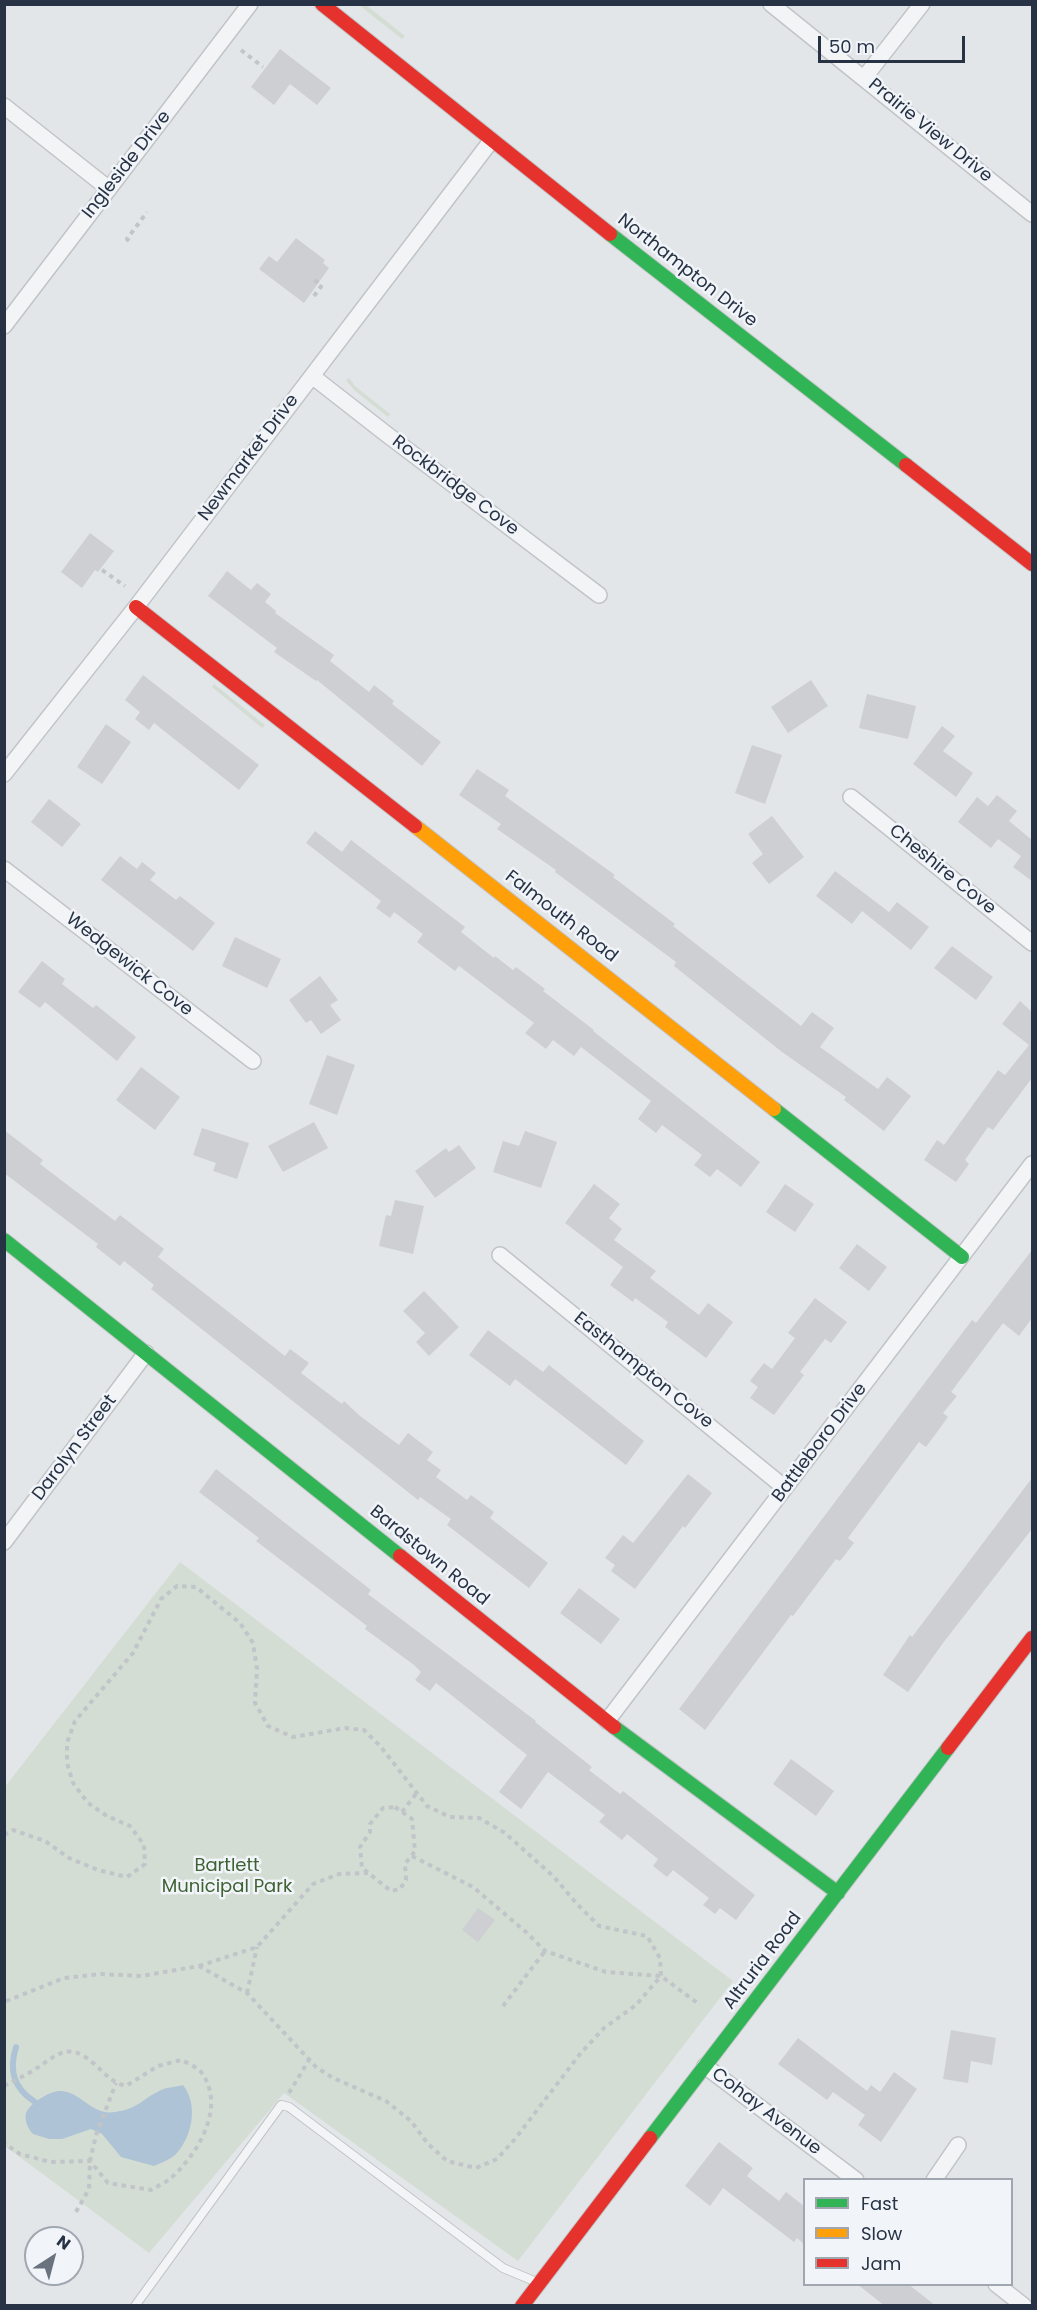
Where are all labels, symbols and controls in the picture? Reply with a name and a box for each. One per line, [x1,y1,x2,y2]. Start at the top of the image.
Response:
scale bar [821,24,968,62]
text: 50 m [829,34,875,59]
street label: Prairie View Drive [864,74,996,188]
street label: Ingleside Drive [78,107,176,223]
street label: Northampton Drive [613,210,761,332]
street label: Newmarket Drive [194,390,304,526]
street label: Rockbridge Cove [387,431,523,541]
street label: Cheshire Cove [884,820,1000,920]
street label: Falmouth Road [500,866,622,968]
street label: Wedgewick Cove [61,909,197,1021]
street label: Easthampton Cove [569,1308,717,1434]
street label: Battleboro Drive [768,1379,872,1507]
street label: Darolyn Street [28,1391,122,1505]
street label: Bardstown Road [365,1501,493,1611]
park label: Bartlett Municipal Park [162,1855,292,1898]
street label: Altruria Road [719,1908,807,2014]
street label: Cohay Avenue [707,2064,825,2160]
legend [803,2178,1013,2286]
text: Fast [861,2191,898,2216]
text: Slow [861,2221,902,2246]
north arrow [24,2226,84,2286]
text: N [52,2230,75,2255]
text: Jam [861,2251,901,2276]

